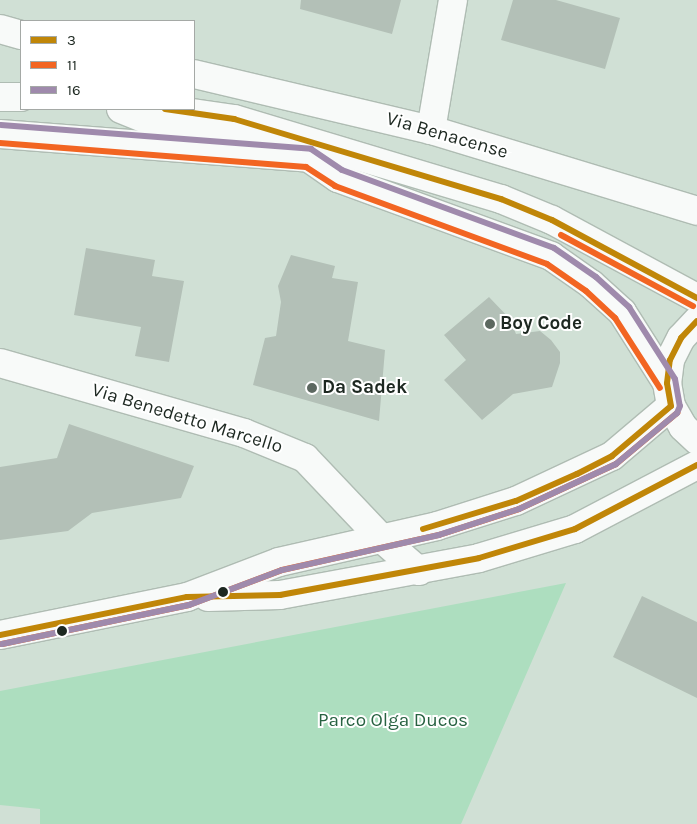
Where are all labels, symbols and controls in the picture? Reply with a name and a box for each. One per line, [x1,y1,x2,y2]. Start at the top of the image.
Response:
legend [20,20,195,110]
text: 3 [67,31,76,49]
text: 11 [67,56,77,74]
text: 16 [67,81,81,99]
street label: Via Benacense [383,108,511,164]
place label: Boy Code [500,313,582,335]
marker: Boy Code [484,318,496,330]
place label: Da Sadek [322,377,407,399]
street label: Via Benedetto Marcello [89,379,285,459]
marker: Da Sadek [306,382,318,394]
unlabelled marker [218,587,228,597]
unlabelled marker [57,626,67,636]
park label: Parco Olga Ducos [318,710,468,732]

